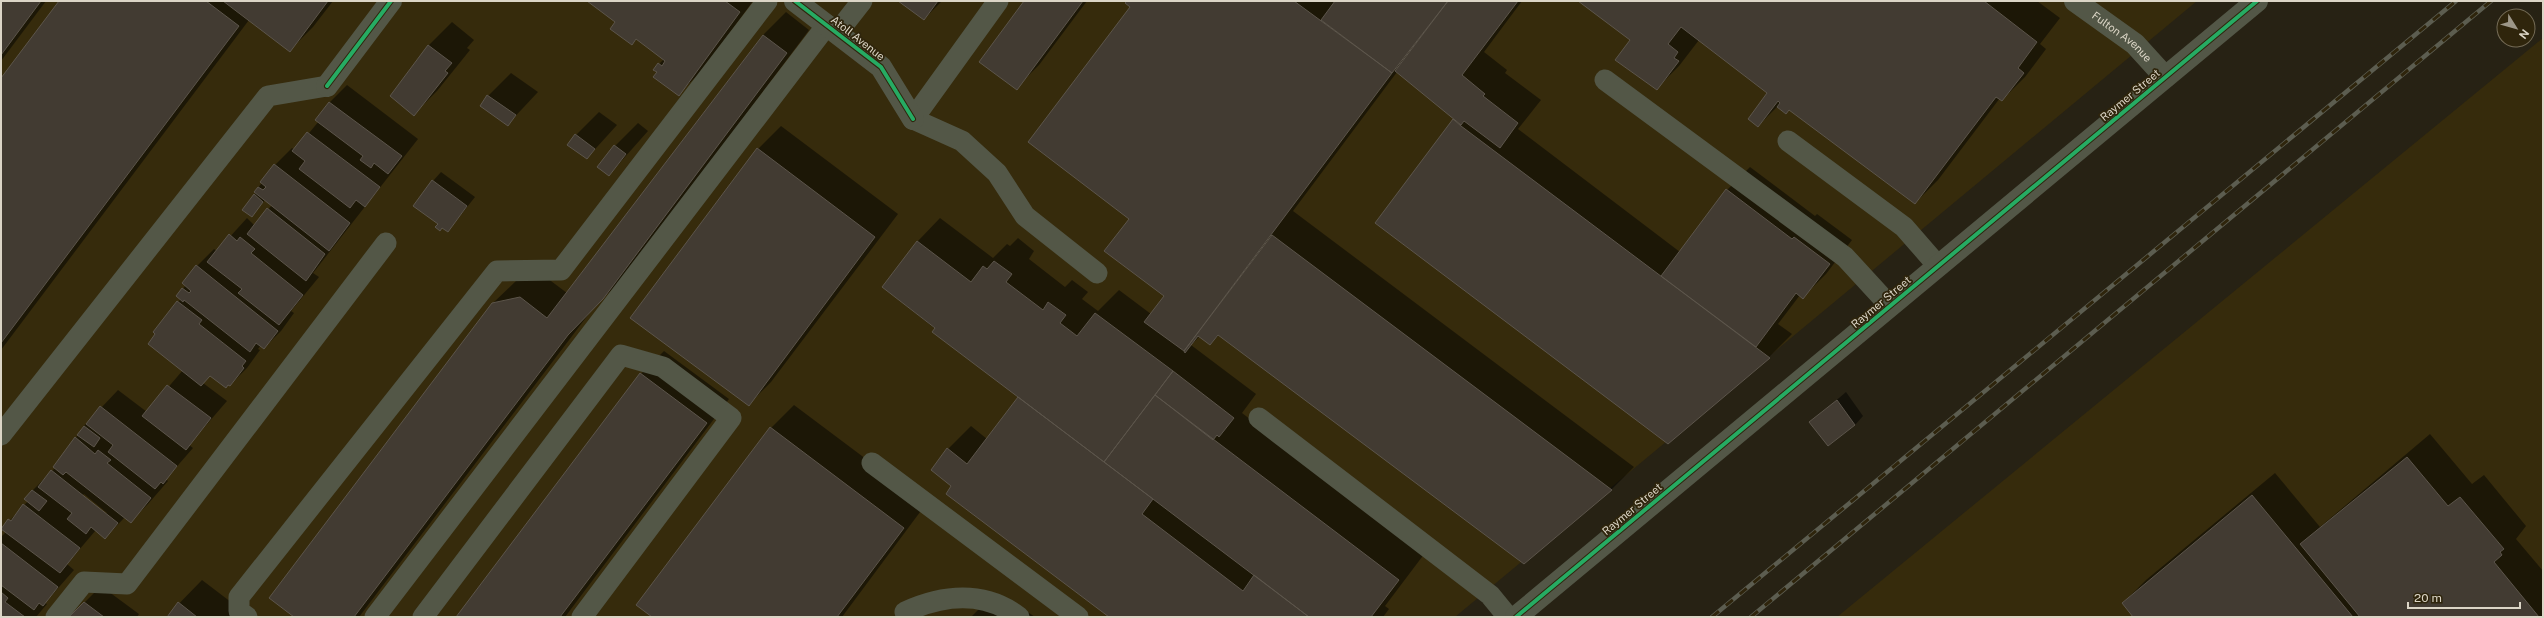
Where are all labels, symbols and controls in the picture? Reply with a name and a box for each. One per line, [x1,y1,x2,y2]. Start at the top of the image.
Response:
north arrow [2496,8,2536,48]
street label: Fulton Avenue [2090,9,2154,64]
street label: Atoll Avenue [829,13,887,63]
text: N [2517,27,2531,41]
street label: Raymer Street [2098,67,2162,123]
street label: Raymer Street [1849,274,1913,330]
street label: Raymer Street [1600,481,1664,537]
scale bar [2408,584,2520,610]
text: 20 m [2414,591,2442,605]

